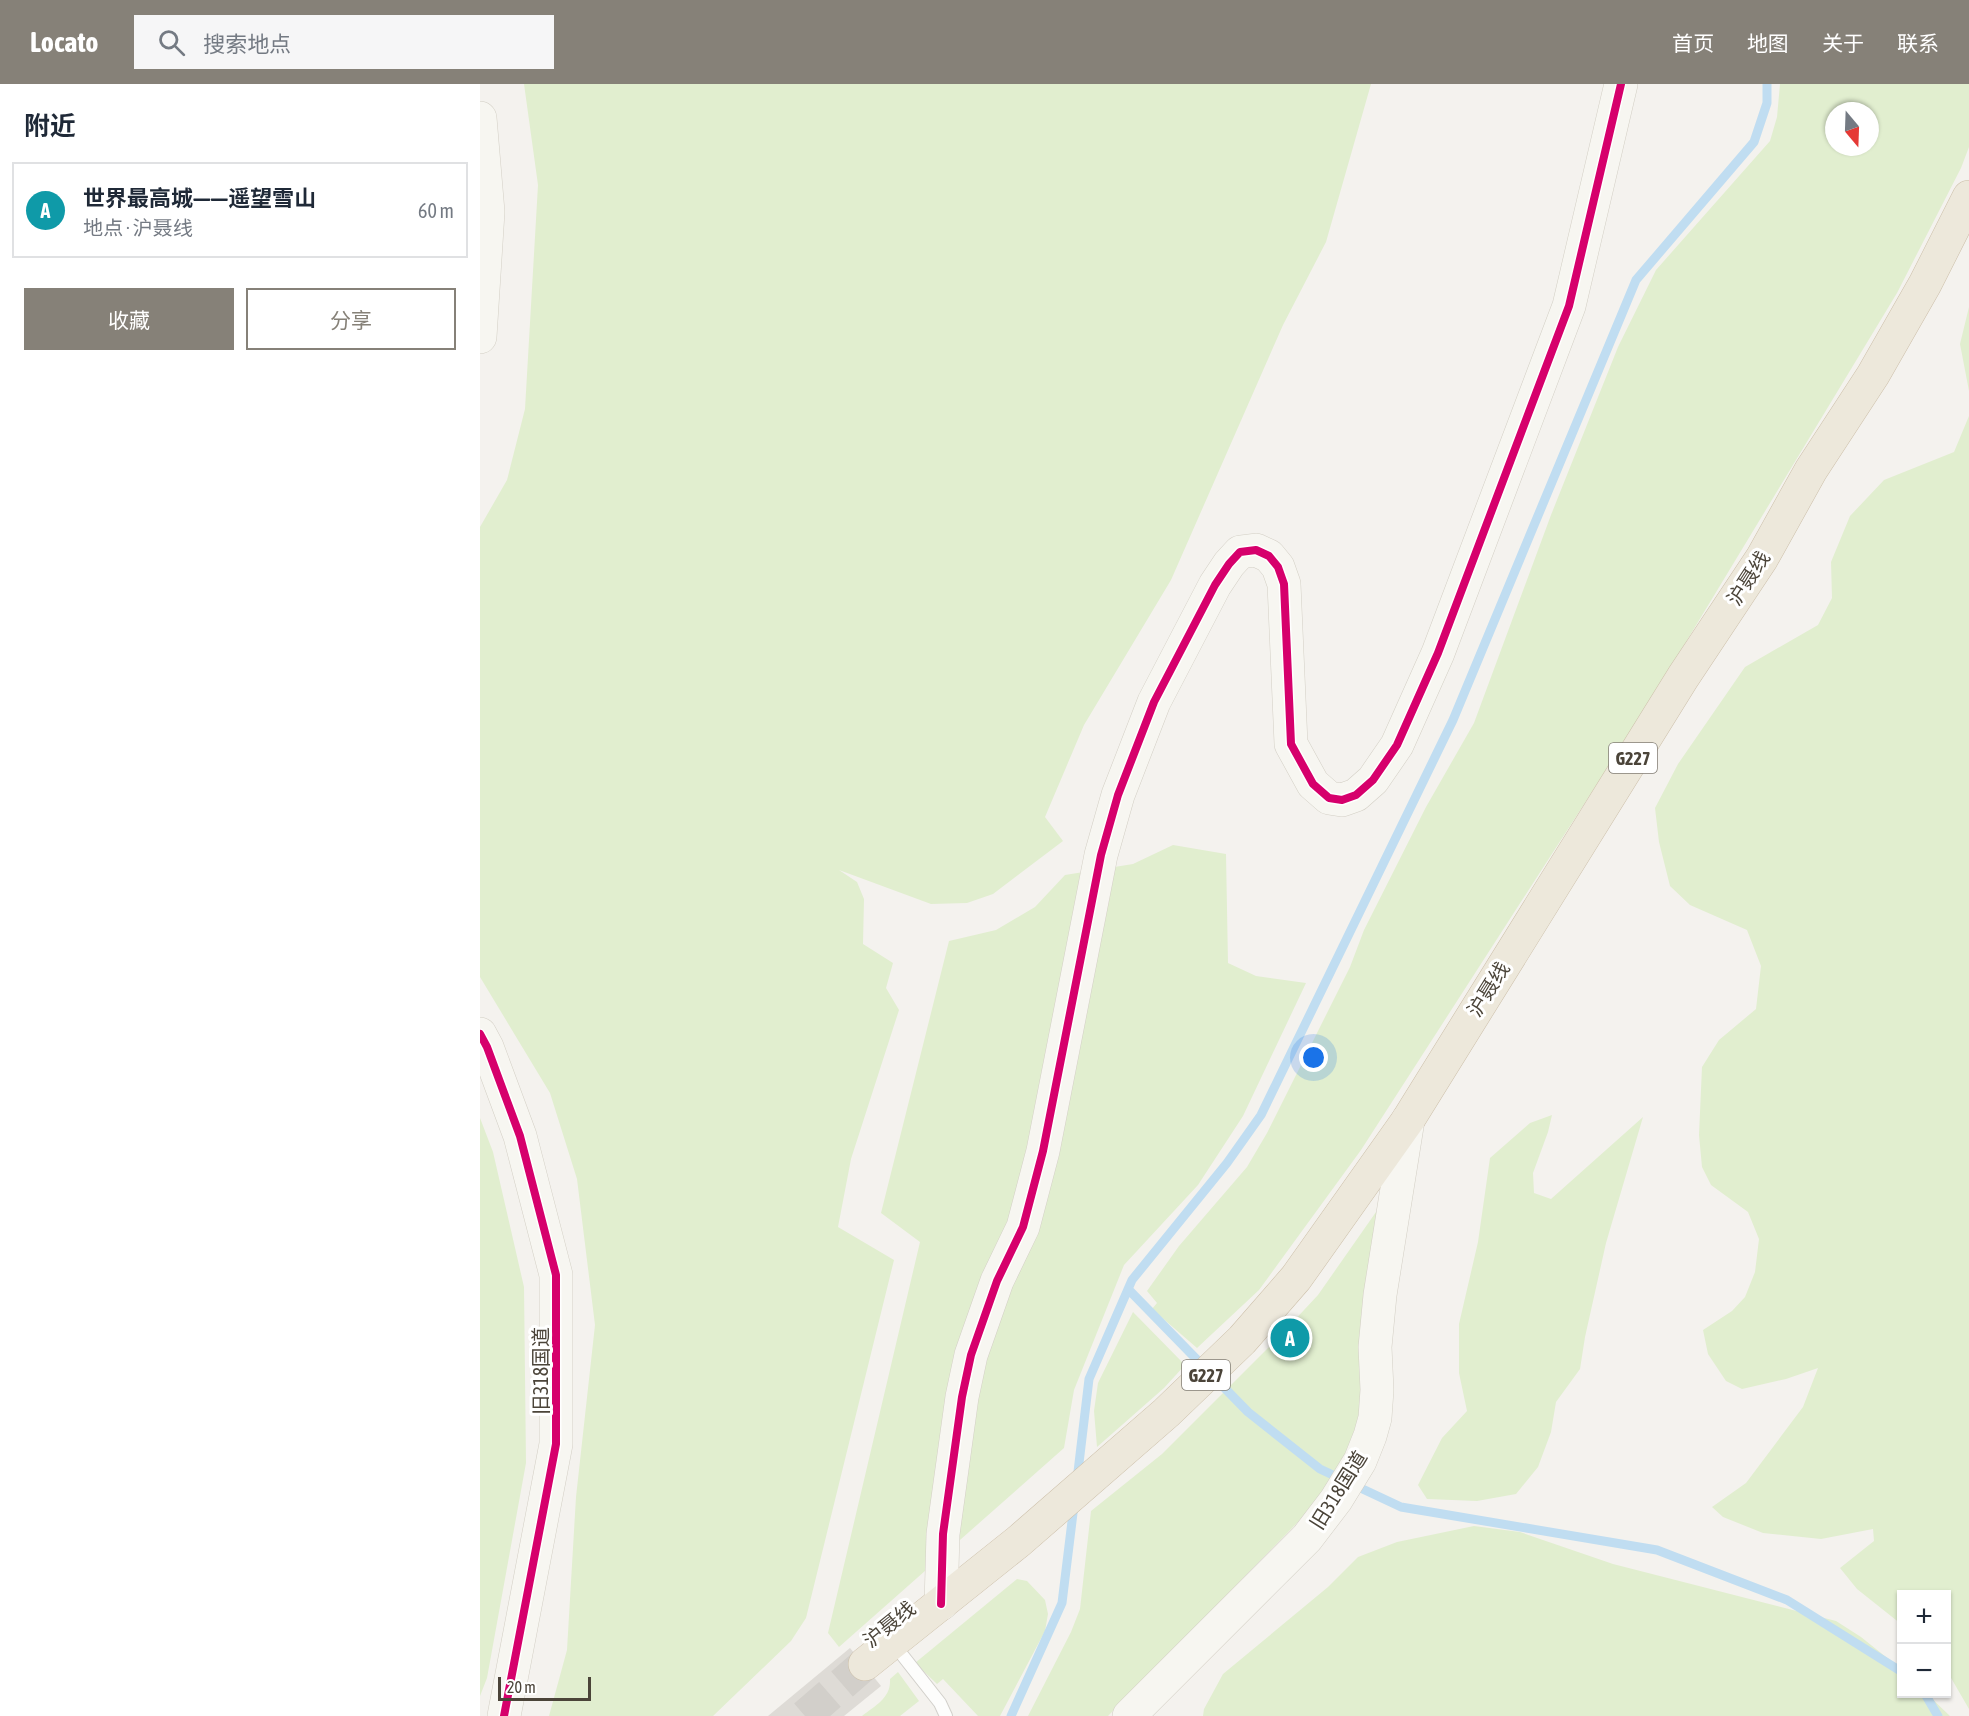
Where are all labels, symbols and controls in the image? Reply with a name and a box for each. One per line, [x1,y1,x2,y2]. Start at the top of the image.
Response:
search box [134,15,554,69]
text: Locato [30,26,98,58]
icon: search [155,26,188,59]
text: 搜索地点 [203,31,291,57]
text: 首页 [1672,31,1714,55]
text: 地图 [1747,31,1789,55]
text: 关于 [1822,31,1864,55]
text: 联系 [1897,31,1939,55]
north arrow [1825,102,1879,156]
text: 附近 [24,111,76,141]
text: 世界最高城——遥望雪山 [83,185,316,211]
text: A [41,199,50,222]
text: 60 m [418,199,454,222]
text: 地点 · 沪聂线 [83,216,193,239]
button: 收藏 [24,288,234,350]
button: 分享 [246,288,456,350]
street label: 沪聂线 [1722,547,1774,609]
road number: G227 [1609,743,1657,773]
street label: 沪聂线 [1462,957,1514,1021]
your location [1299,1043,1328,1072]
pin: A [1270,1316,1310,1360]
street label: 旧318国道 [529,1327,552,1415]
road number: G227 [1182,1360,1230,1390]
street label: 旧318国道 [1305,1447,1371,1533]
map controls [1897,1590,1951,1698]
button: + [1897,1590,1951,1644]
street label: 沪聂线 [858,1596,920,1652]
button: − [1897,1644,1951,1698]
scale bar [498,1674,591,1702]
text: 20 m [507,1678,536,1696]

